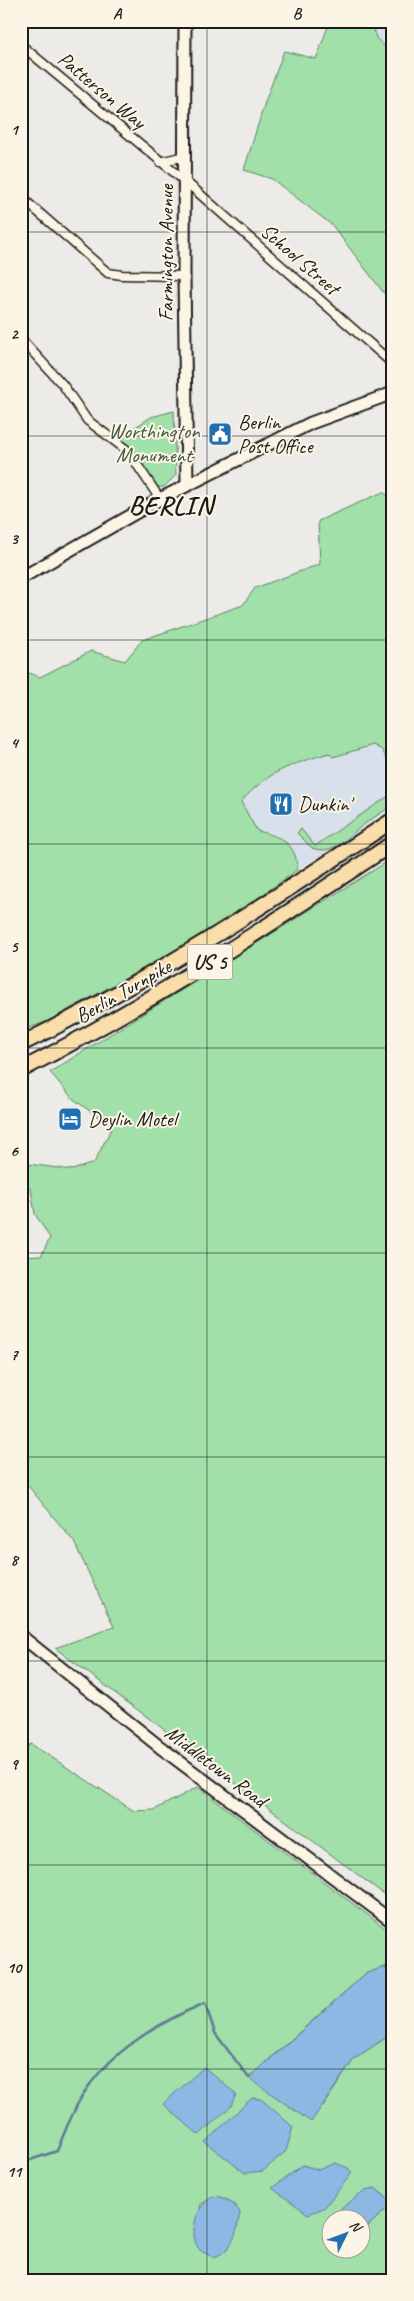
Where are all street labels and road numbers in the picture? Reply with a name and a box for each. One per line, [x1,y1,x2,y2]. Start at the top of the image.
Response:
street label: Patterson Way [53,46,153,136]
street label: Farmington Avenue [153,184,179,321]
street label: School Street [255,218,347,302]
road number: US 5 [188,944,232,980]
street label: Berlin Turnpike [70,953,177,1029]
street label: Middletown Road [160,1719,275,1815]

